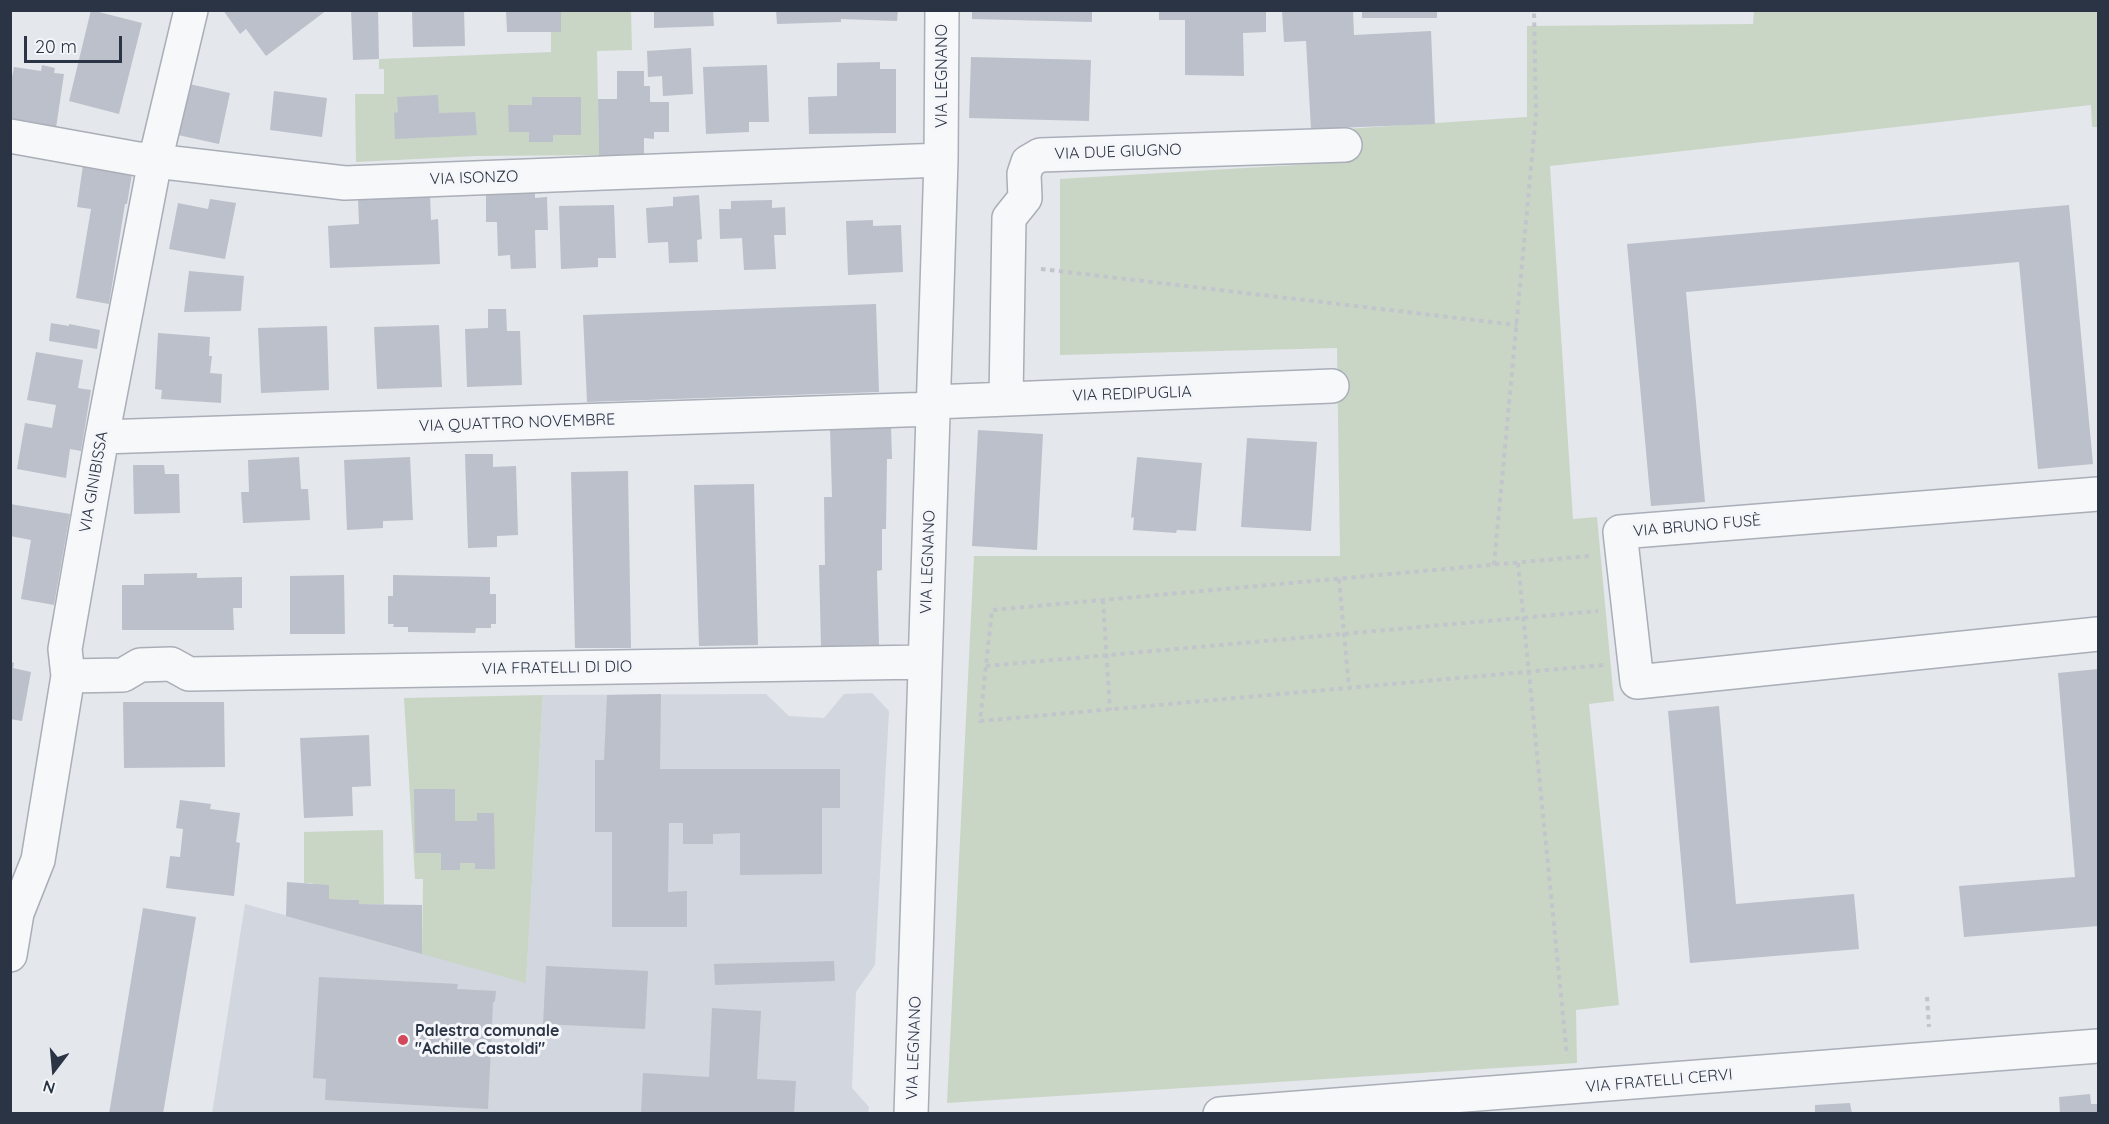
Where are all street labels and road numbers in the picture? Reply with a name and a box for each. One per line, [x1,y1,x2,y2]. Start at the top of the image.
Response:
street label: VIA LEGNANO [932,24,952,128]
street label: VIA DUE GIUGNO [1054,140,1182,164]
street label: VIA ISONZO [429,167,519,189]
street label: VIA REDIPUGLIA [1072,382,1192,406]
street label: VIA QUATTRO NOVEMBRE [418,410,616,436]
street label: VIA GINIBISSA [76,430,112,534]
street label: VIA LEGNANO [917,510,939,614]
street label: VIA BRUNO FUSÈ [1632,511,1762,541]
street label: VIA FRATELLI DI DIO [482,657,632,679]
street label: VIA LEGNANO [903,996,925,1100]
street label: VIA FRATELLI CERVI [1585,1065,1733,1097]

